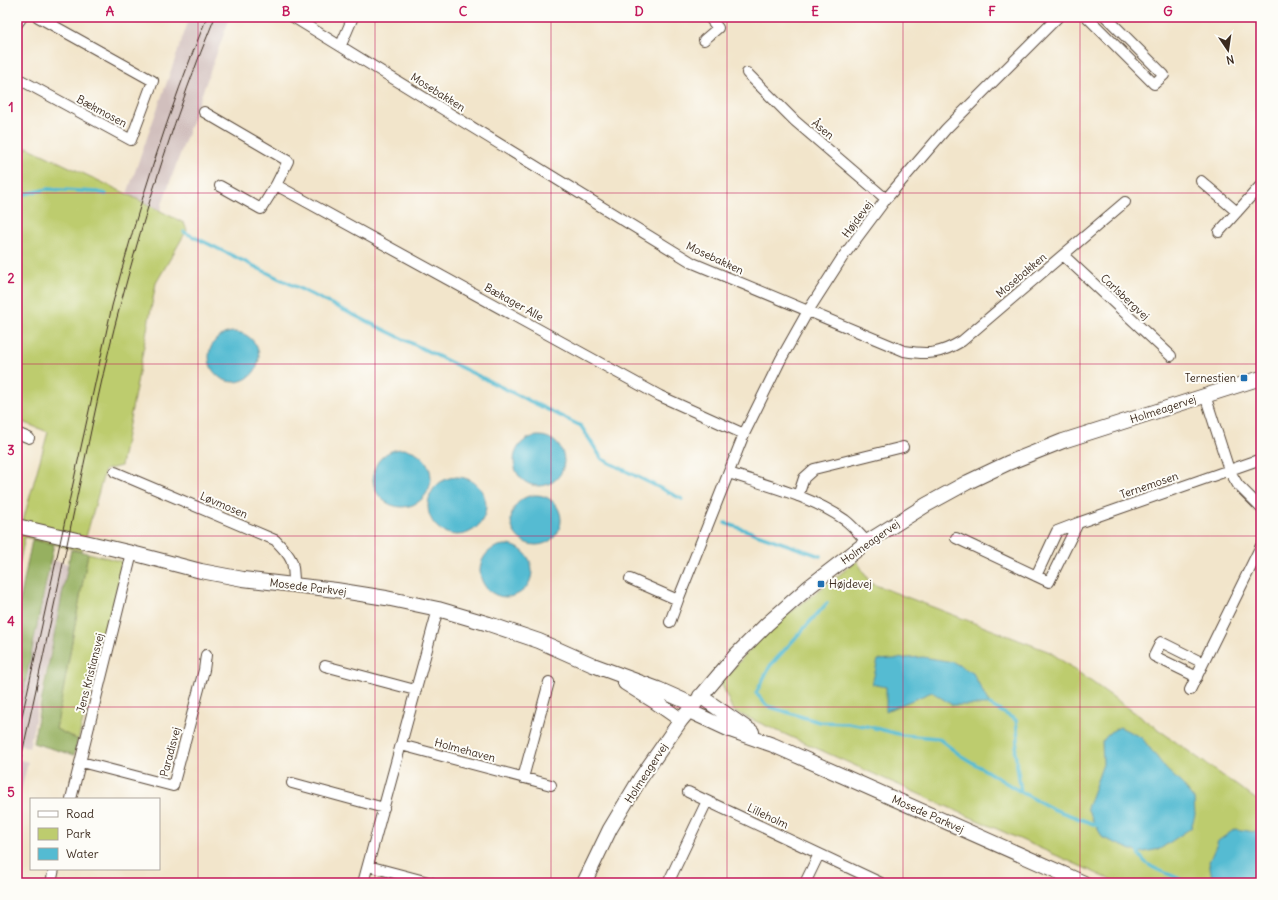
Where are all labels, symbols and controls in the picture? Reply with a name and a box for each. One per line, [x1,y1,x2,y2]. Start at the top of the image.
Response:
text: A [106,3,115,20]
text: B [282,3,291,20]
text: C [459,3,468,20]
text: D [634,3,644,20]
text: E [811,3,819,20]
text: F [988,3,996,20]
text: G [1163,3,1173,20]
north arrow [1208,30,1248,70]
text: N [1225,52,1236,67]
street label: Mosebakken [408,70,468,114]
street label: Bækmosen [74,92,130,130]
text: 1 [8,99,14,116]
street label: Åsen [809,115,837,142]
street label: Højdevej [839,198,875,240]
street label: Mosebakken [684,239,746,277]
street label: Mosebakken [993,250,1049,300]
text: 2 [7,270,15,287]
street label: Carlsbergvej [1098,271,1152,323]
street label: Bækager Alle [482,280,546,324]
place label: Ternestien [1185,371,1236,385]
marker: Ternestien [1239,373,1249,383]
street label: Holmeagervej [1128,392,1198,426]
text: 3 [7,442,15,459]
street label: Ternemosen [1118,468,1180,502]
street label: Løvmosen [198,489,250,521]
street label: Holmeagervej [838,517,902,567]
street label: Mosede Parkvej [269,575,347,599]
place label: Højdevej [829,577,872,591]
marker: Højdevej [816,579,826,589]
text: 4 [7,613,15,630]
street label: Jens Kristiansvej [73,632,107,714]
street label: Paradisvej [157,726,183,778]
street label: Holmehaven [433,735,497,765]
street label: Holmeagervej [621,740,671,806]
text: 5 [7,784,15,801]
street label: Mosede Parkvej [890,792,966,836]
legend [30,798,160,870]
street label: Lilleholm [745,800,791,832]
text: Road [66,806,94,821]
text: Park [66,826,91,841]
text: Water [66,846,99,861]

